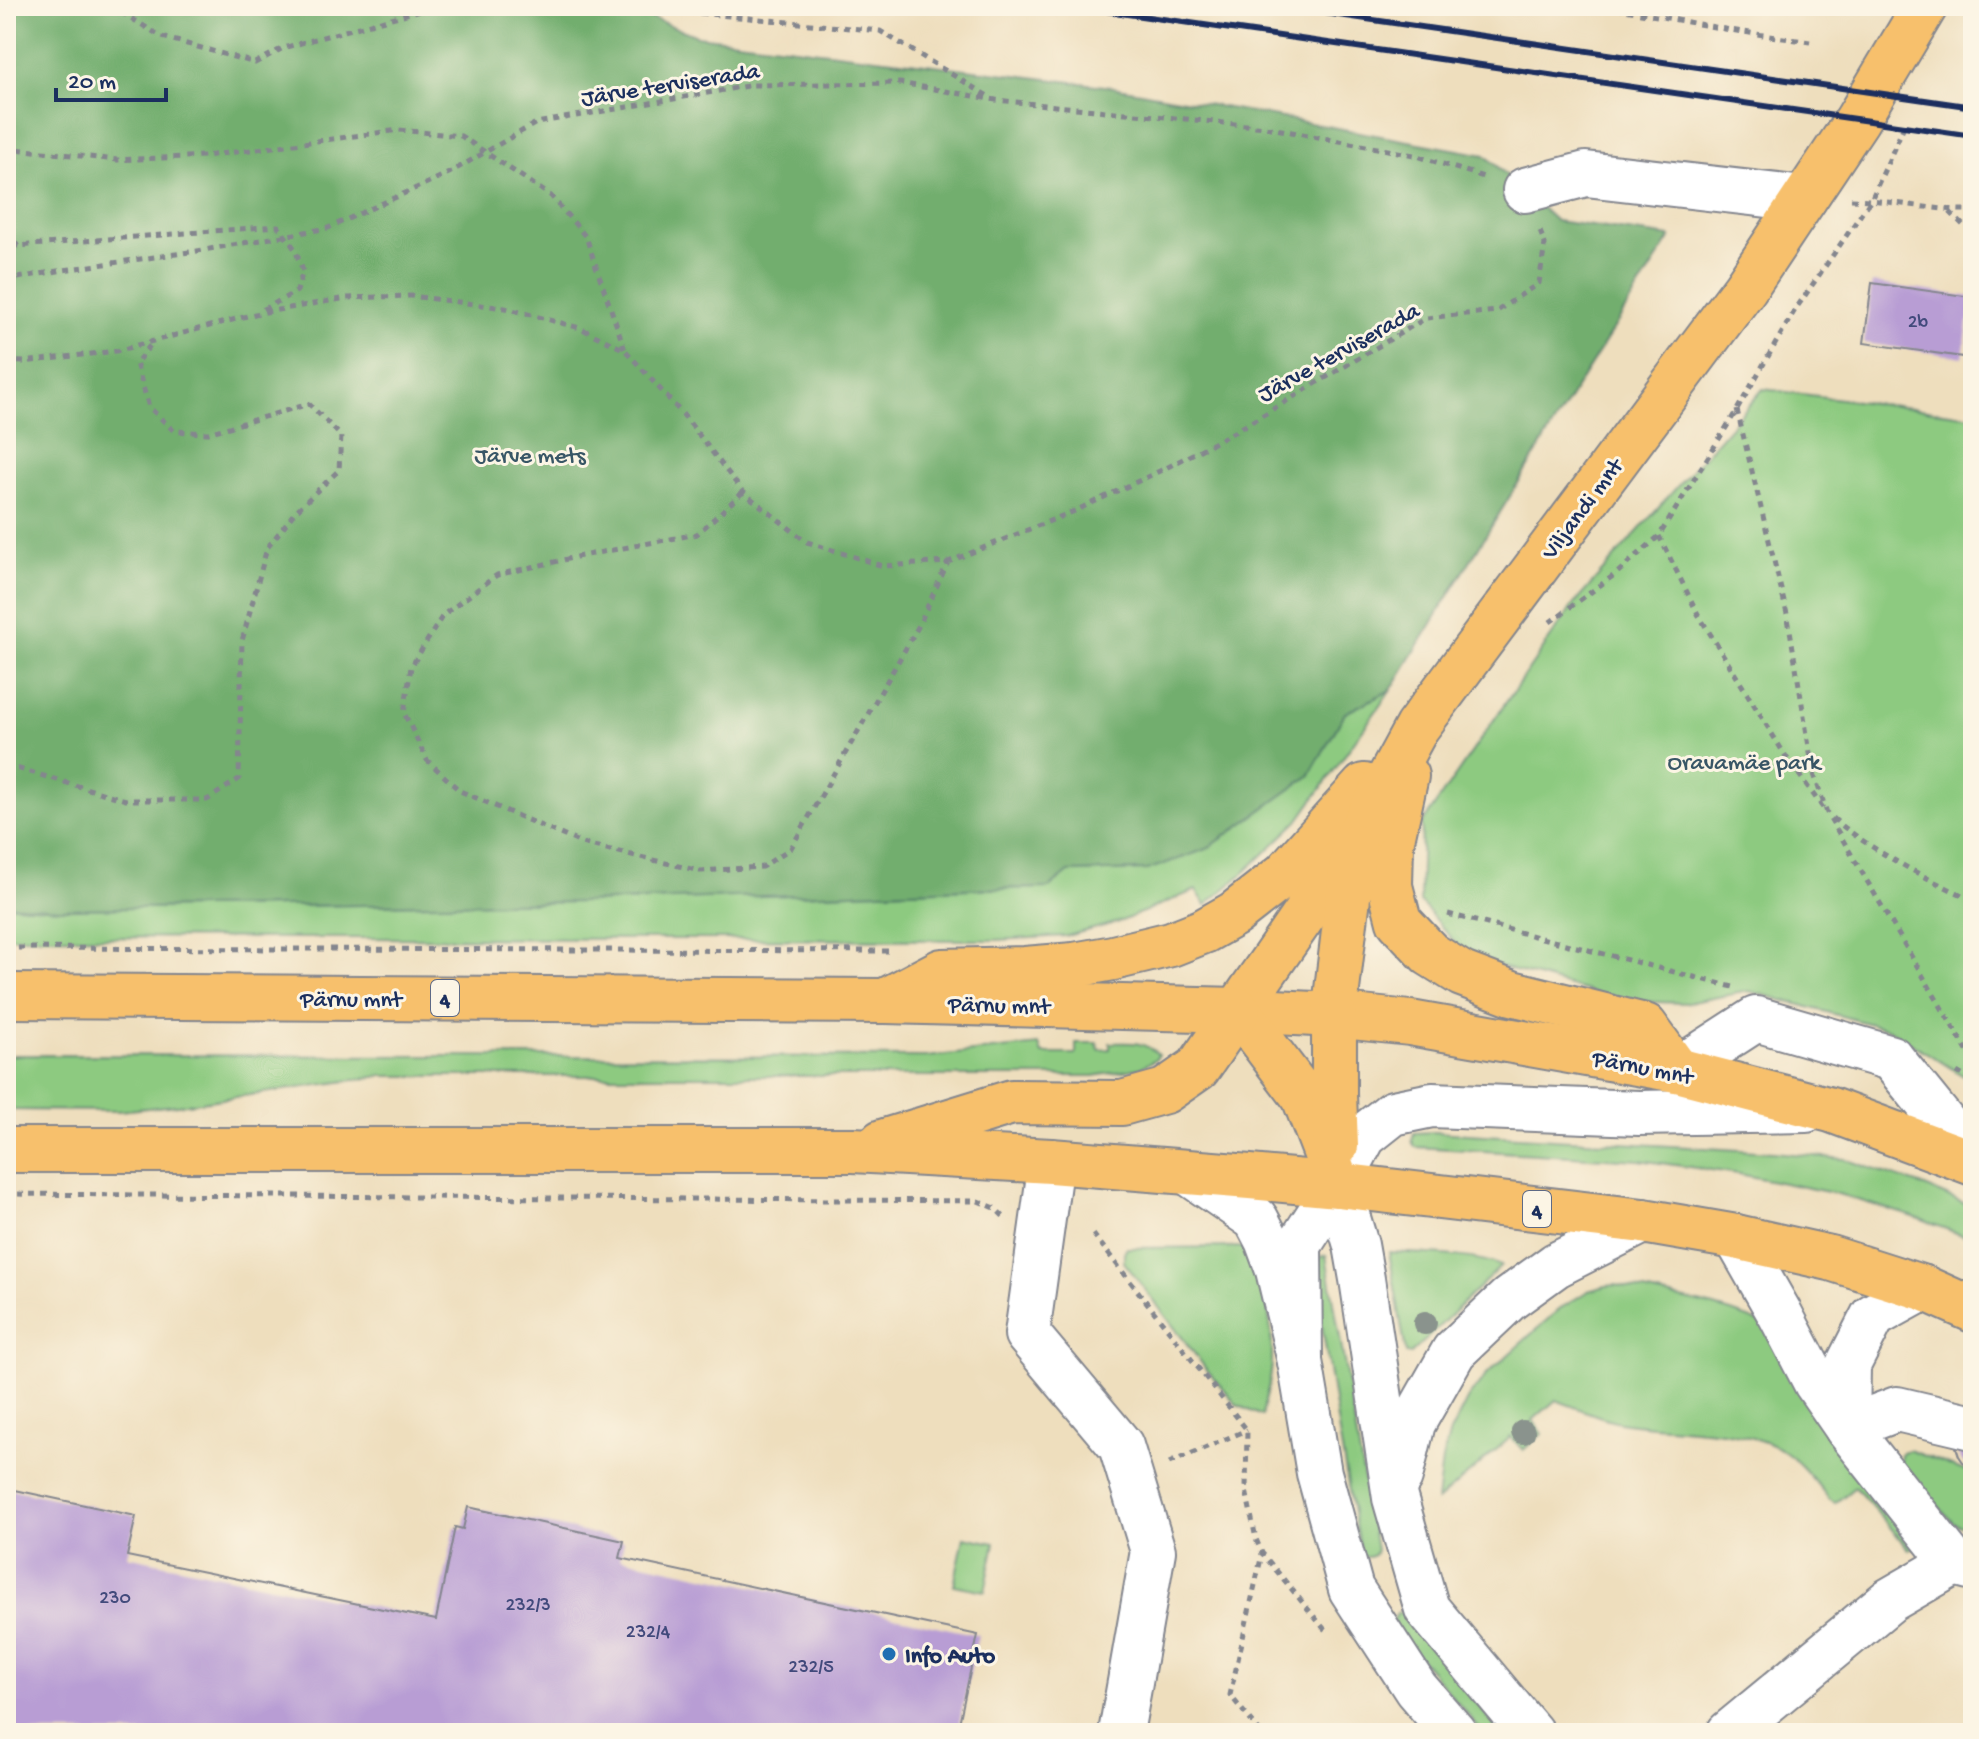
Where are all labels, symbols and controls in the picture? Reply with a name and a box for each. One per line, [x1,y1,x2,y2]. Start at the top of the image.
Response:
scale bar [56,52,166,102]
street label: Järve terviserada [579,58,762,115]
text: 20 m [68,69,116,98]
street label: Järve terviserada [1254,297,1426,410]
house number: 2b [1908,312,1929,335]
park label: Järve mets [474,443,587,472]
street label: Viljandi mnt [1536,452,1632,567]
park label: Oravamäe park [1668,750,1823,779]
road number: 4 [431,980,459,1016]
street label: Pärnu mnt [299,987,404,1016]
street label: Pärnu mnt [947,992,1052,1023]
street label: Pärnu mnt [1589,1045,1697,1094]
road number: 4 [1523,1191,1551,1227]
house number: 230 [99,1588,131,1611]
house number: 232/3 [505,1595,551,1618]
house number: 232/4 [626,1622,671,1645]
place label: Info Auto [905,1643,996,1672]
marker: Info Auto [880,1645,898,1663]
house number: 232/5 [788,1657,834,1680]

